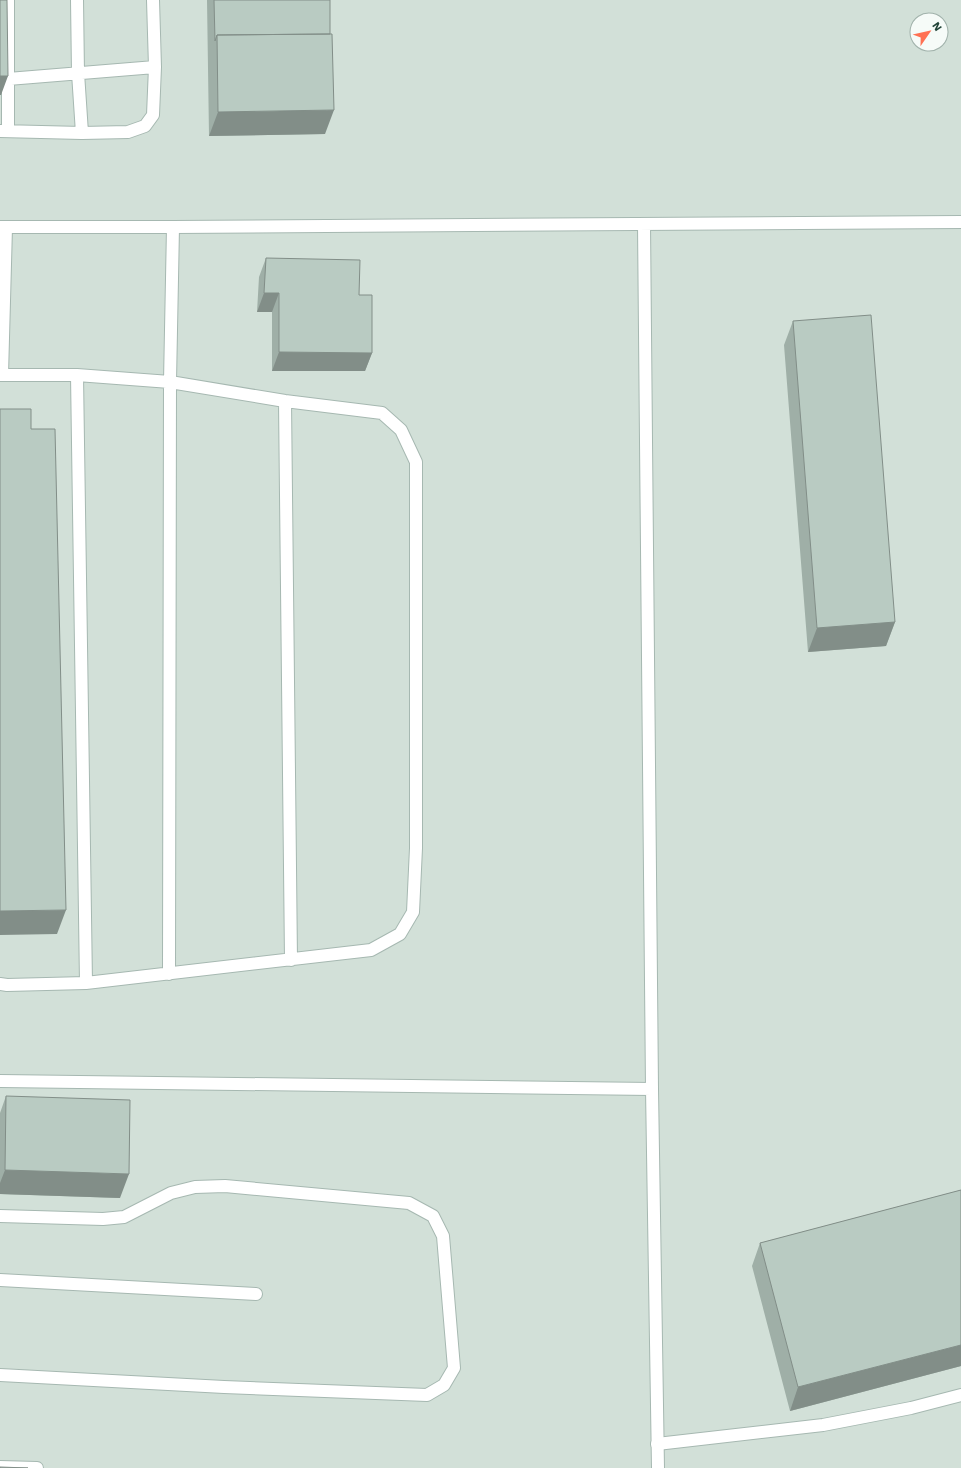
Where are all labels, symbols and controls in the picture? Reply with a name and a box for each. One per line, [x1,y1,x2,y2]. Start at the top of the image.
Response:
north arrow [909,12,949,52]
text: N [929,20,945,34]

